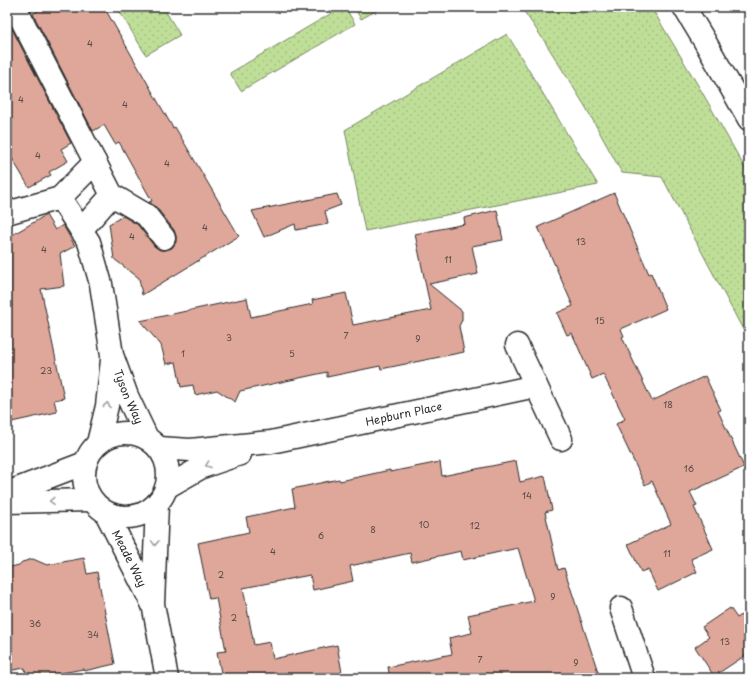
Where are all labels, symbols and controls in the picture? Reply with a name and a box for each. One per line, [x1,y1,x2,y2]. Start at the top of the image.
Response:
house number: 4 [87,36,93,50]
house number: 4 [18,92,24,106]
house number: 4 [122,97,128,111]
house number: 4 [35,148,41,162]
house number: 4 [164,156,170,170]
house number: 4 [202,220,208,234]
house number: 4 [129,229,135,243]
house number: 13 [576,234,586,248]
house number: 4 [41,242,47,256]
house number: 11 [444,252,452,266]
house number: 15 [595,313,605,327]
house number: 7 [343,328,349,342]
house number: 3 [226,330,232,344]
house number: 9 [415,331,421,345]
house number: 1 [181,346,185,360]
house number: 5 [289,346,295,360]
house number: 23 [40,363,52,377]
street label: Tyson Way [110,367,148,427]
street label: Hepburn Place [364,397,444,430]
house number: 18 [663,397,673,411]
one-way arrow [102,402,110,408]
one-way arrow [204,460,211,469]
house number: 16 [684,461,694,475]
house number: 14 [522,488,532,502]
one-way arrow [49,496,55,505]
house number: 10 [419,517,430,531]
house number: 12 [470,518,480,532]
house number: 8 [370,522,376,536]
street label: Meade Way [108,527,151,590]
house number: 6 [318,528,324,542]
one-way arrow [151,540,160,546]
house number: 4 [270,544,276,558]
house number: 11 [663,546,671,560]
house number: 2 [218,567,224,581]
house number: 9 [550,589,556,603]
house number: 2 [231,610,237,624]
house number: 36 [29,616,41,630]
house number: 34 [87,627,99,641]
house number: 13 [720,634,730,648]
house number: 7 [477,652,483,666]
house number: 9 [573,655,579,669]

